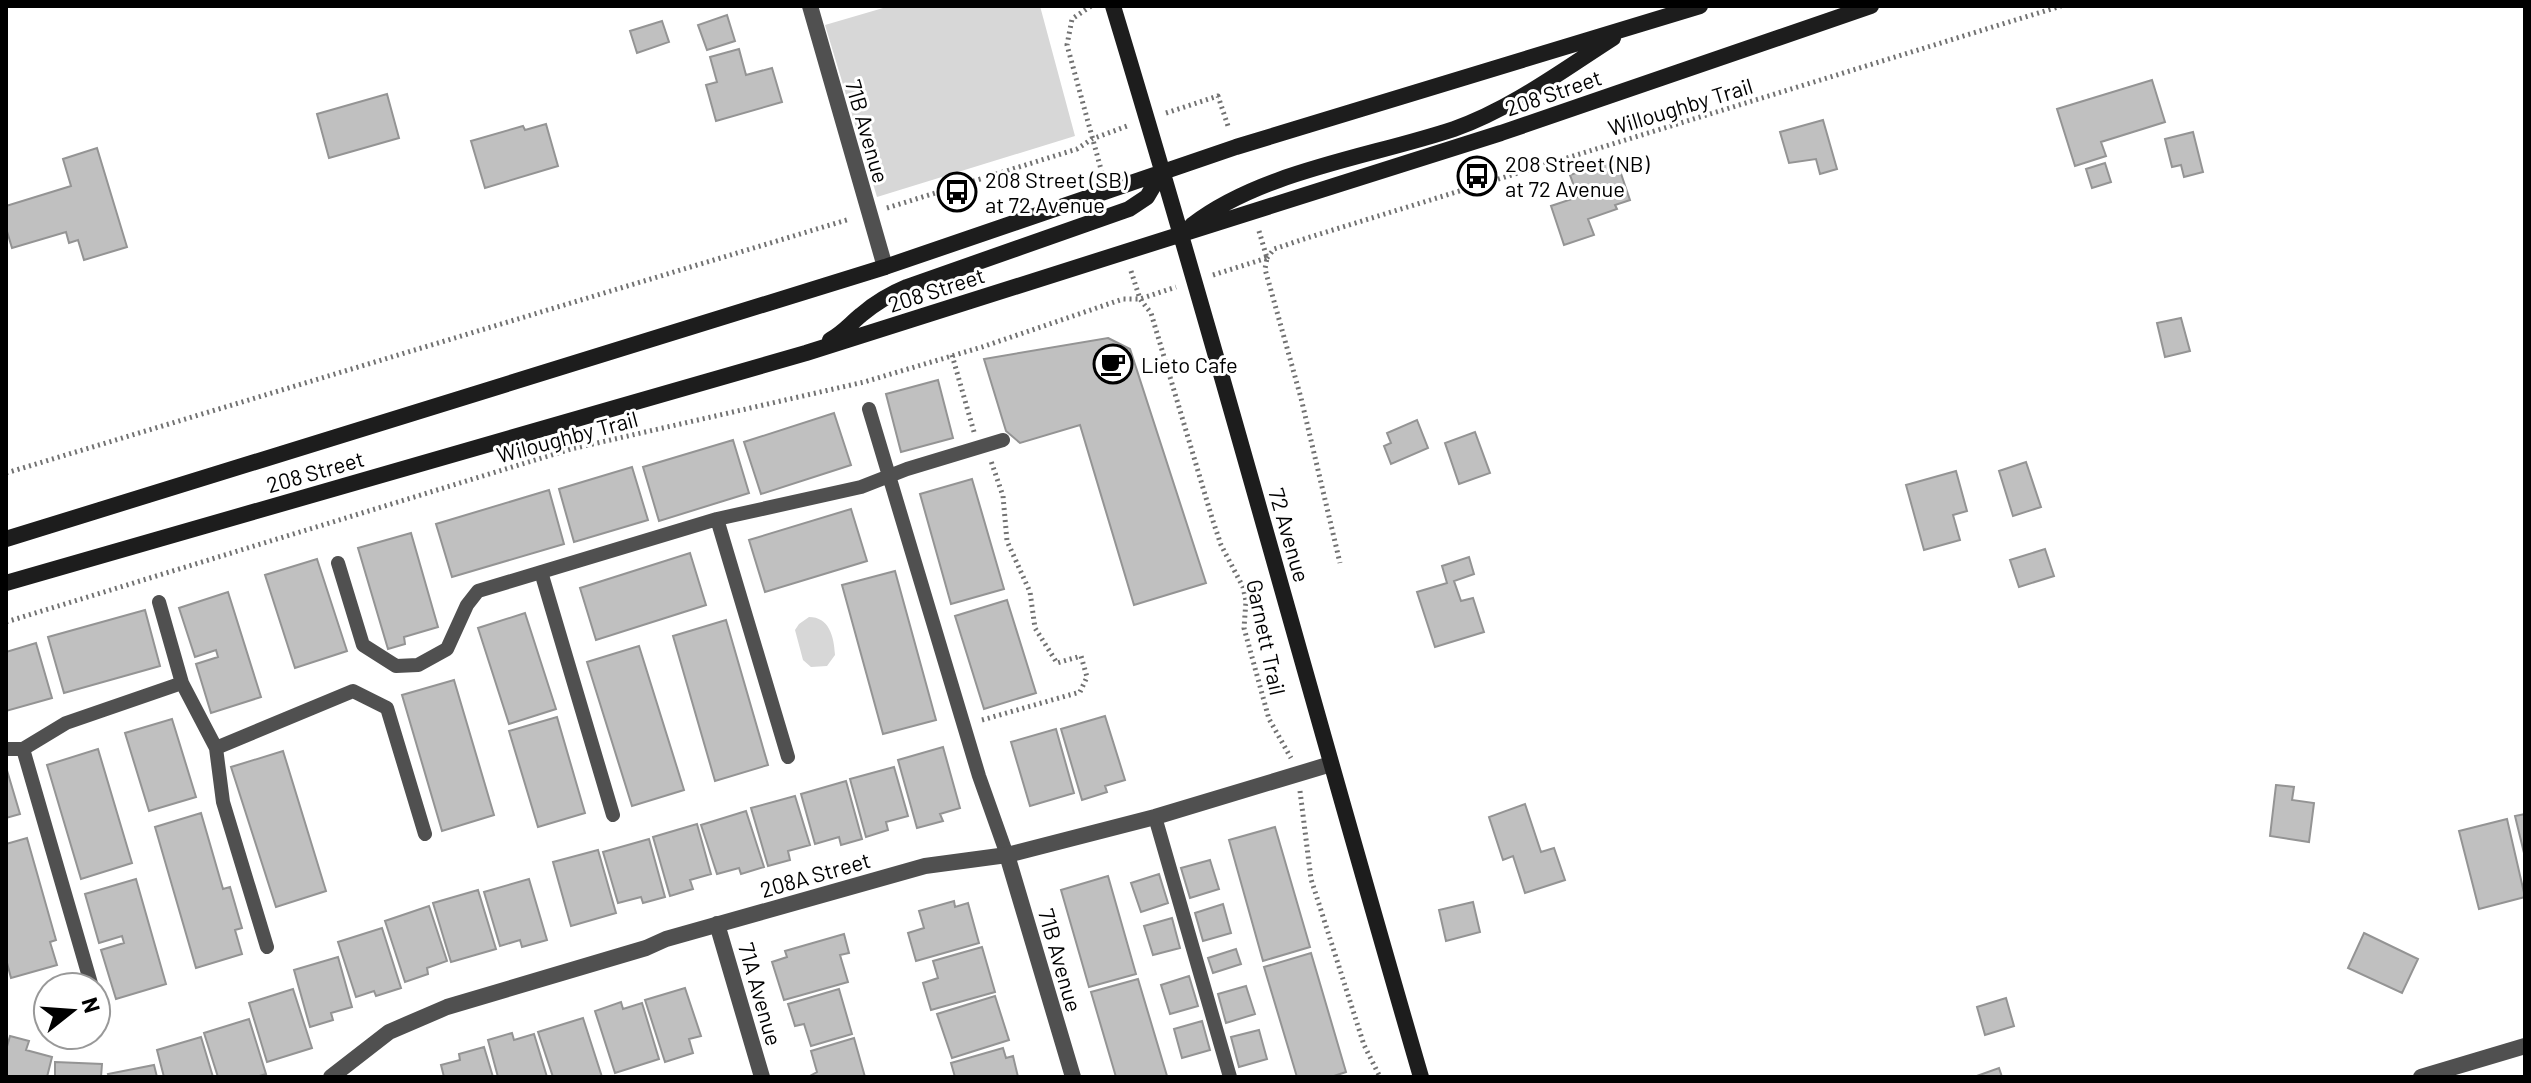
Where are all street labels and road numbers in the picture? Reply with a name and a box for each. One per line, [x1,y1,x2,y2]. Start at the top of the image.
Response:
street label: 208 Street [1501,63,1605,121]
street label: Willoughby Trail [1604,72,1756,140]
street label: 71B Avenue [841,76,895,186]
street label: 208 Street [884,261,988,317]
street label: Wiloughby Trail [494,405,640,467]
street label: 208 Street [263,445,367,497]
street label: 72 Avenue [1264,485,1316,585]
street label: Garnett Trail [1242,577,1292,697]
street label: 208A Street [757,846,873,902]
street label: 71B Avenue [1034,905,1088,1015]
street label: 71A Avenue [734,940,788,1048]

